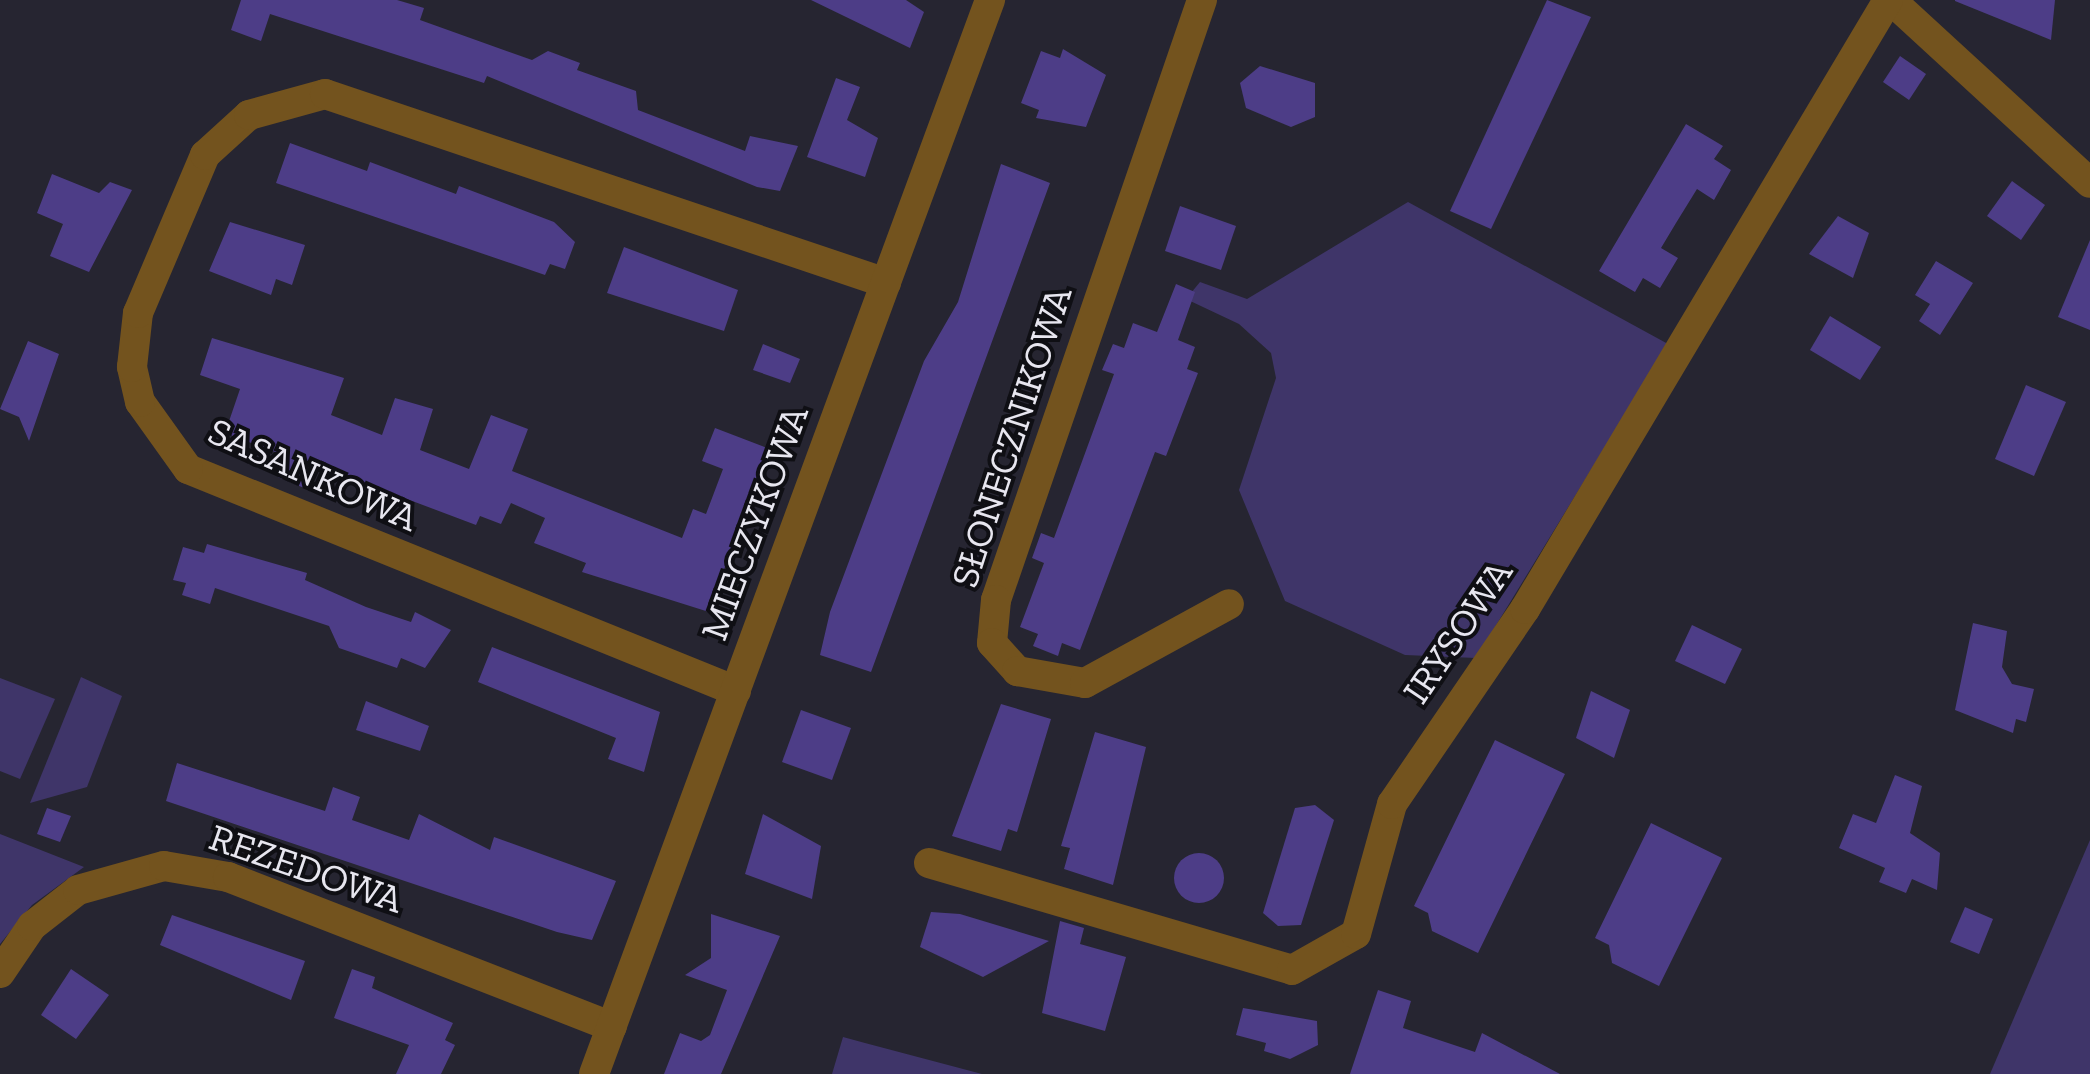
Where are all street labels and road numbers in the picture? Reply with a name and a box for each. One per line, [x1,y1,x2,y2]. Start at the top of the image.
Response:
street label: SŁONECZNIKOWA [942,281,1082,593]
street label: MIECZYKOWA [692,400,818,646]
street label: SASANKOWA [201,409,425,541]
street label: IRYSOWA [1394,552,1522,712]
street label: REZEDOWA [203,815,409,923]

